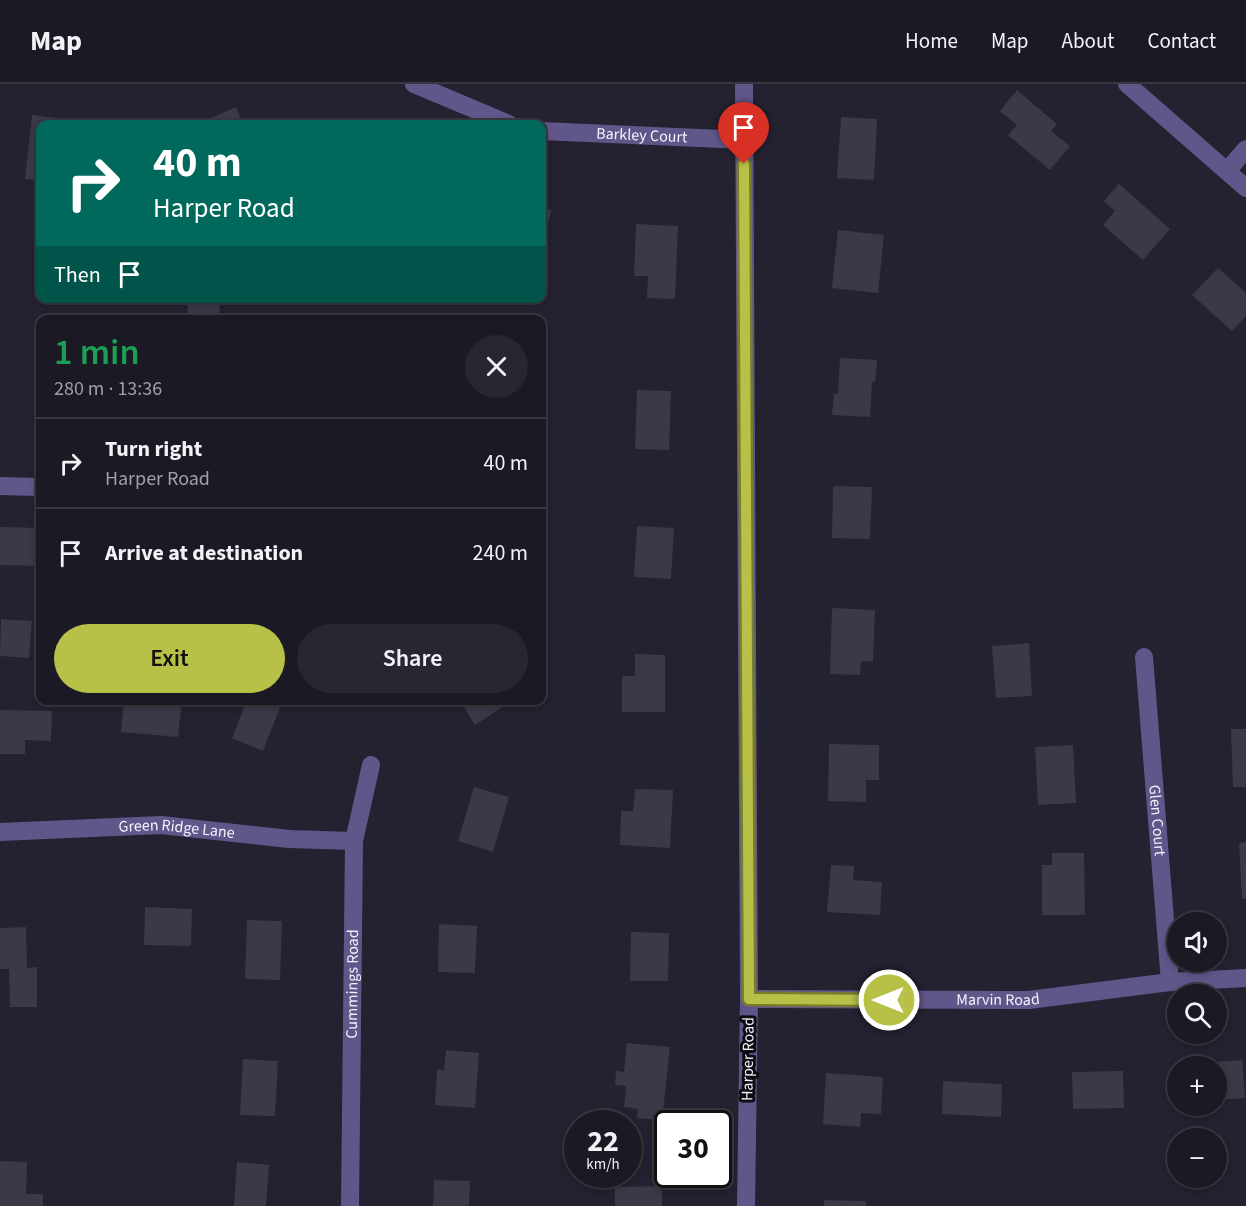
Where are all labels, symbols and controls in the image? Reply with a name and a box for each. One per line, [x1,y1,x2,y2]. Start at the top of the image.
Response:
text: Map [30,21,82,61]
text: Home [905,26,958,56]
text: Map [991,26,1029,56]
text: About [1062,26,1114,56]
text: Contact [1147,26,1216,56]
pin [718,102,769,164]
icon: arrive [727,111,760,144]
street label: Barkley Court [596,122,689,148]
text: 40 m [153,133,242,193]
icon: right [54,144,132,222]
text: Harper Road [153,189,295,228]
icon: arrive [113,258,146,291]
text: Then [54,259,101,291]
text: 1 min [54,327,140,378]
button: close [465,335,528,398]
text: 280 m · 13:36 [54,375,162,403]
text: Turn right [105,433,202,465]
icon: right [54,447,87,480]
text: 40 m [483,447,528,479]
text: Harper Road [105,465,210,493]
icon: arrive [54,537,87,570]
text: Arrive at destination [105,537,303,569]
text: 240 m [473,537,528,569]
button: Exit [54,624,285,693]
button: Share [297,624,528,693]
street label: Glen Court [1143,784,1171,858]
street label: Green Ridge Lane [118,814,236,844]
map controls [1167,912,1227,1188]
button: sound [1167,912,1227,972]
street label: Cummings Road [341,929,364,1039]
position arrow [857,968,921,1032]
button: search [1167,984,1227,1044]
street label: Marvin Road [956,988,1041,1011]
street label: Harper Road [736,1017,760,1101]
button: + [1167,1056,1227,1116]
speed limit sign: 30 [654,1110,732,1188]
text: 22 [587,1120,619,1163]
button: − [1167,1128,1227,1188]
text: km/h [586,1154,620,1175]

